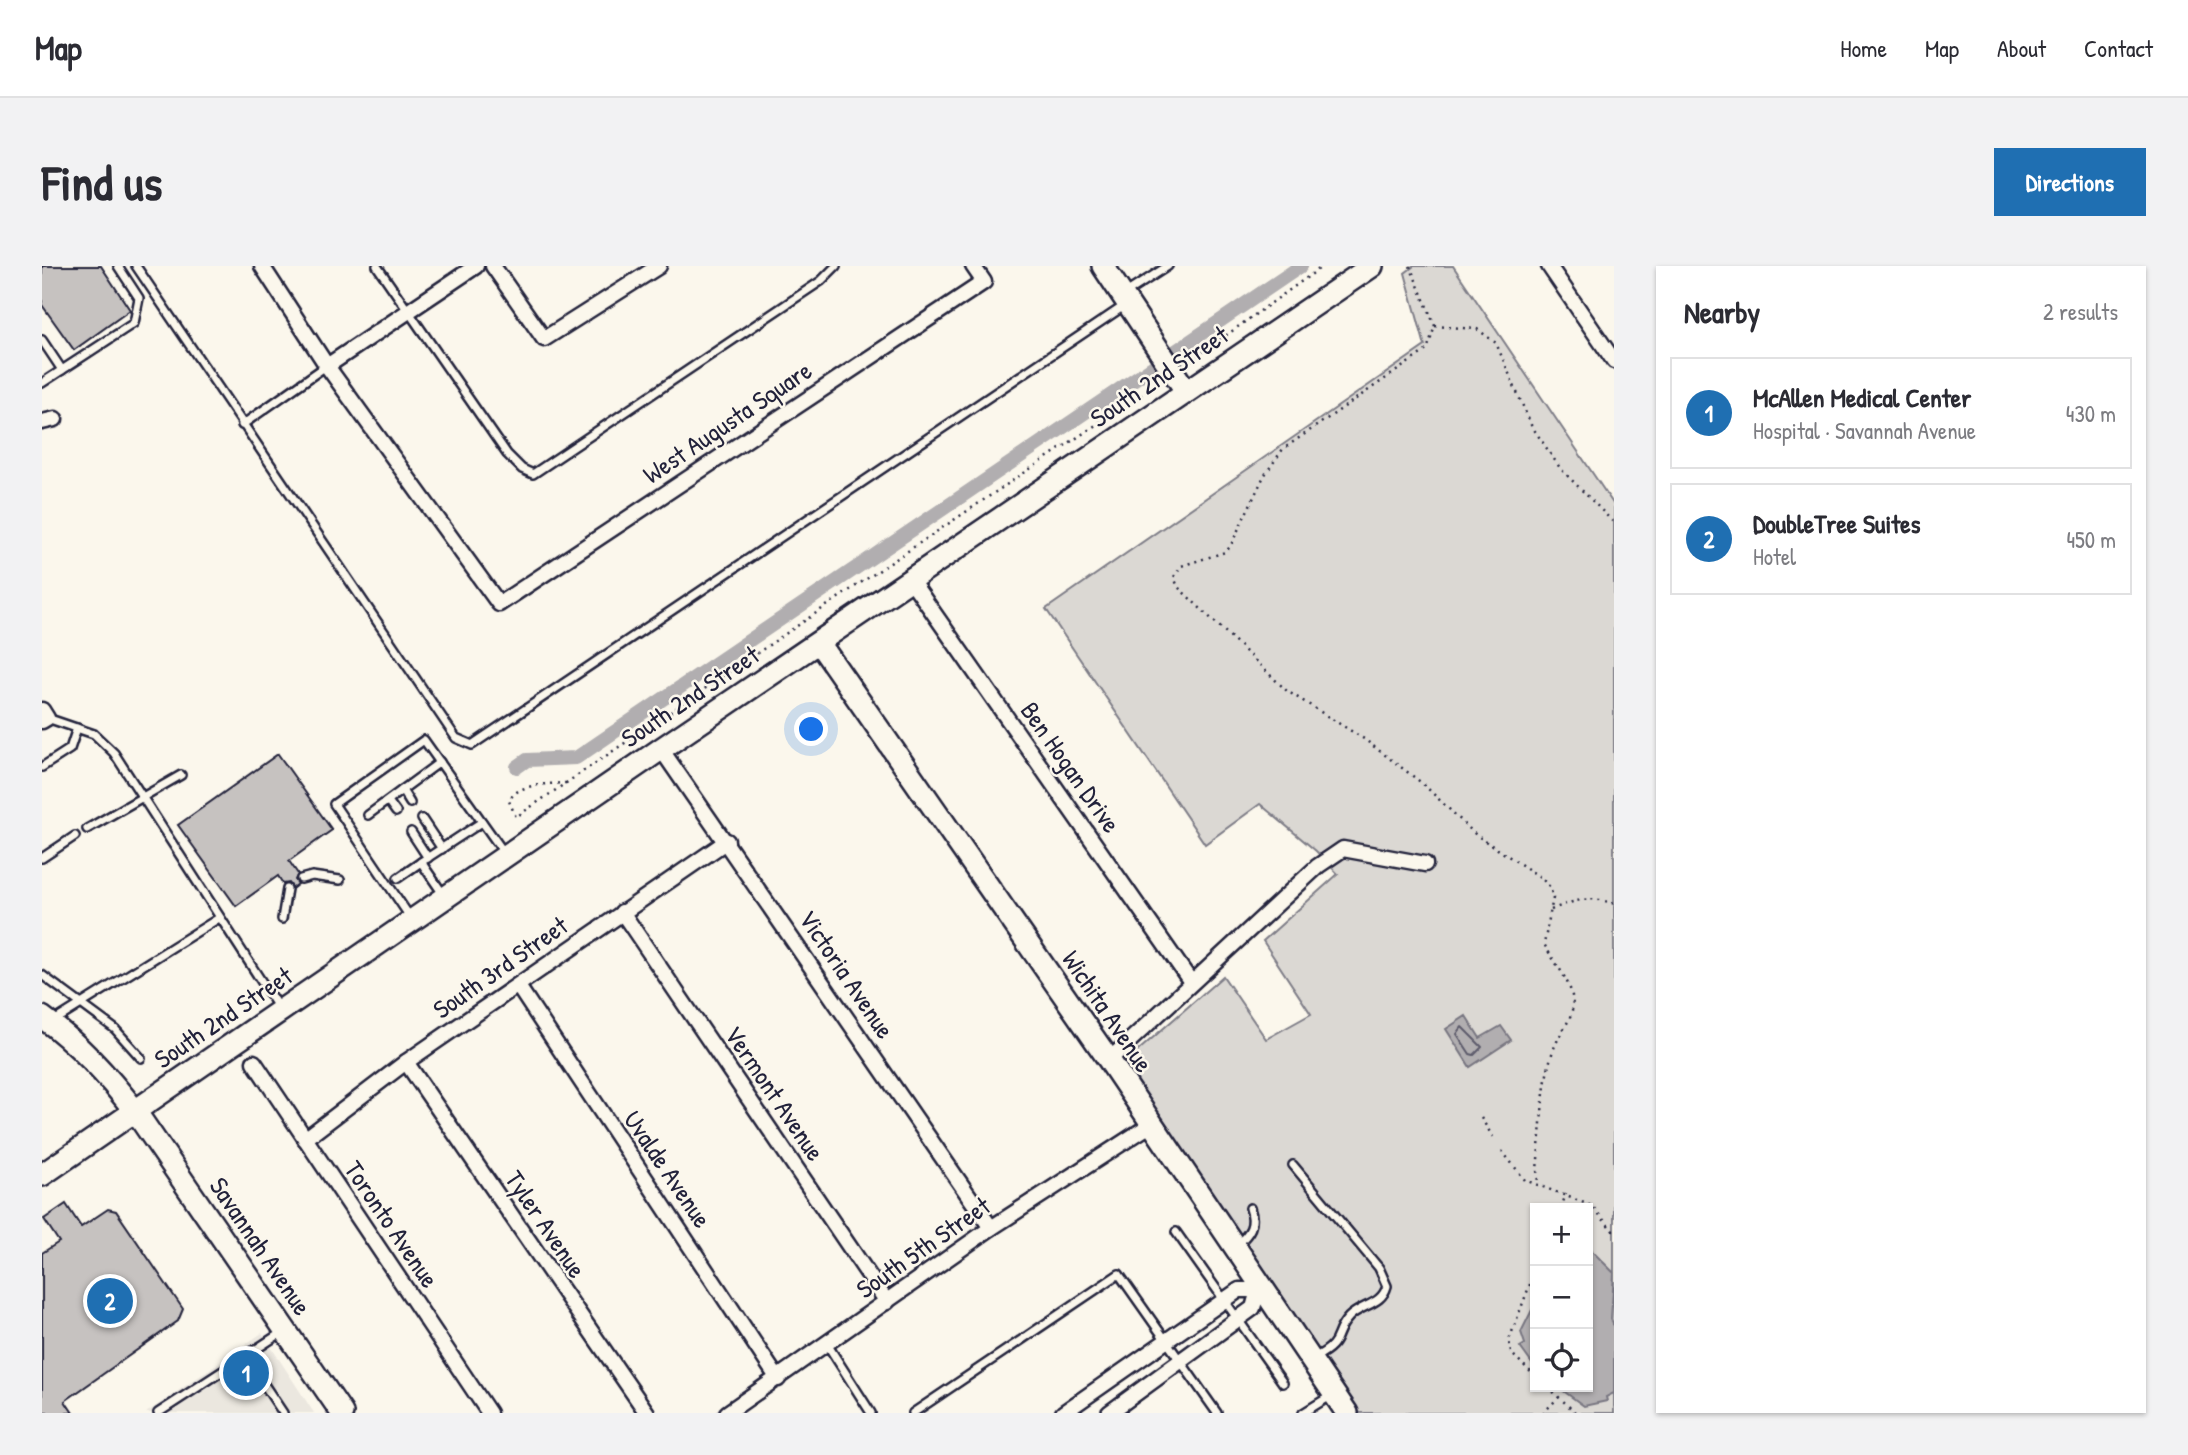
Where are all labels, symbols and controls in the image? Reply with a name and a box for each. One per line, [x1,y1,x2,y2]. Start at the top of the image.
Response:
text: Map [35,26,82,70]
text: Home [1840,32,1887,64]
text: Map [1925,32,1959,64]
text: About [1997,32,2046,64]
text: Contact [2084,32,2153,64]
button: Directions [1994,148,2146,216]
text: Find us [42,149,162,215]
text: Nearby [1684,292,1760,332]
text: 2 results [2043,296,2118,327]
street label: South 2nd Street [1083,316,1236,435]
street label: West Augusta Square [636,353,818,491]
text: McAllen Medical Center [1753,380,1971,415]
text: 1 [1705,398,1713,429]
text: 430 m [2066,398,2116,429]
text: Hospital · Savannah Avenue [1753,415,1976,446]
text: DoubleTree Suites [1753,506,1921,541]
text: 2 [1704,524,1714,555]
text: 450 m [2066,524,2116,555]
text: Hotel [1753,541,1796,572]
street label: South 2nd Street [614,636,767,755]
street label: Ben Hogan Drive [1013,695,1129,839]
your location [794,712,828,746]
street label: Victoria Avenue [791,903,903,1045]
street label: South 3rd Street [426,907,575,1026]
street label: Wichita Avenue [1054,943,1162,1079]
street label: South 2nd Street [147,957,300,1076]
street label: Vermont Avenue [717,1019,833,1167]
street label: Uvalde Avenue [616,1104,720,1234]
street label: Toronto Avenue [337,1154,447,1294]
street label: Tyler Avenue [497,1163,595,1285]
street label: Savannah Avenue [202,1170,320,1322]
street label: South 5th Street [849,1187,998,1306]
map controls [1530,1203,1593,1392]
button: + [1530,1203,1593,1266]
button: − [1530,1266,1593,1329]
pin: 2 [87,1275,133,1327]
button: locate [1530,1329,1593,1392]
pin: 1 [223,1347,269,1399]

